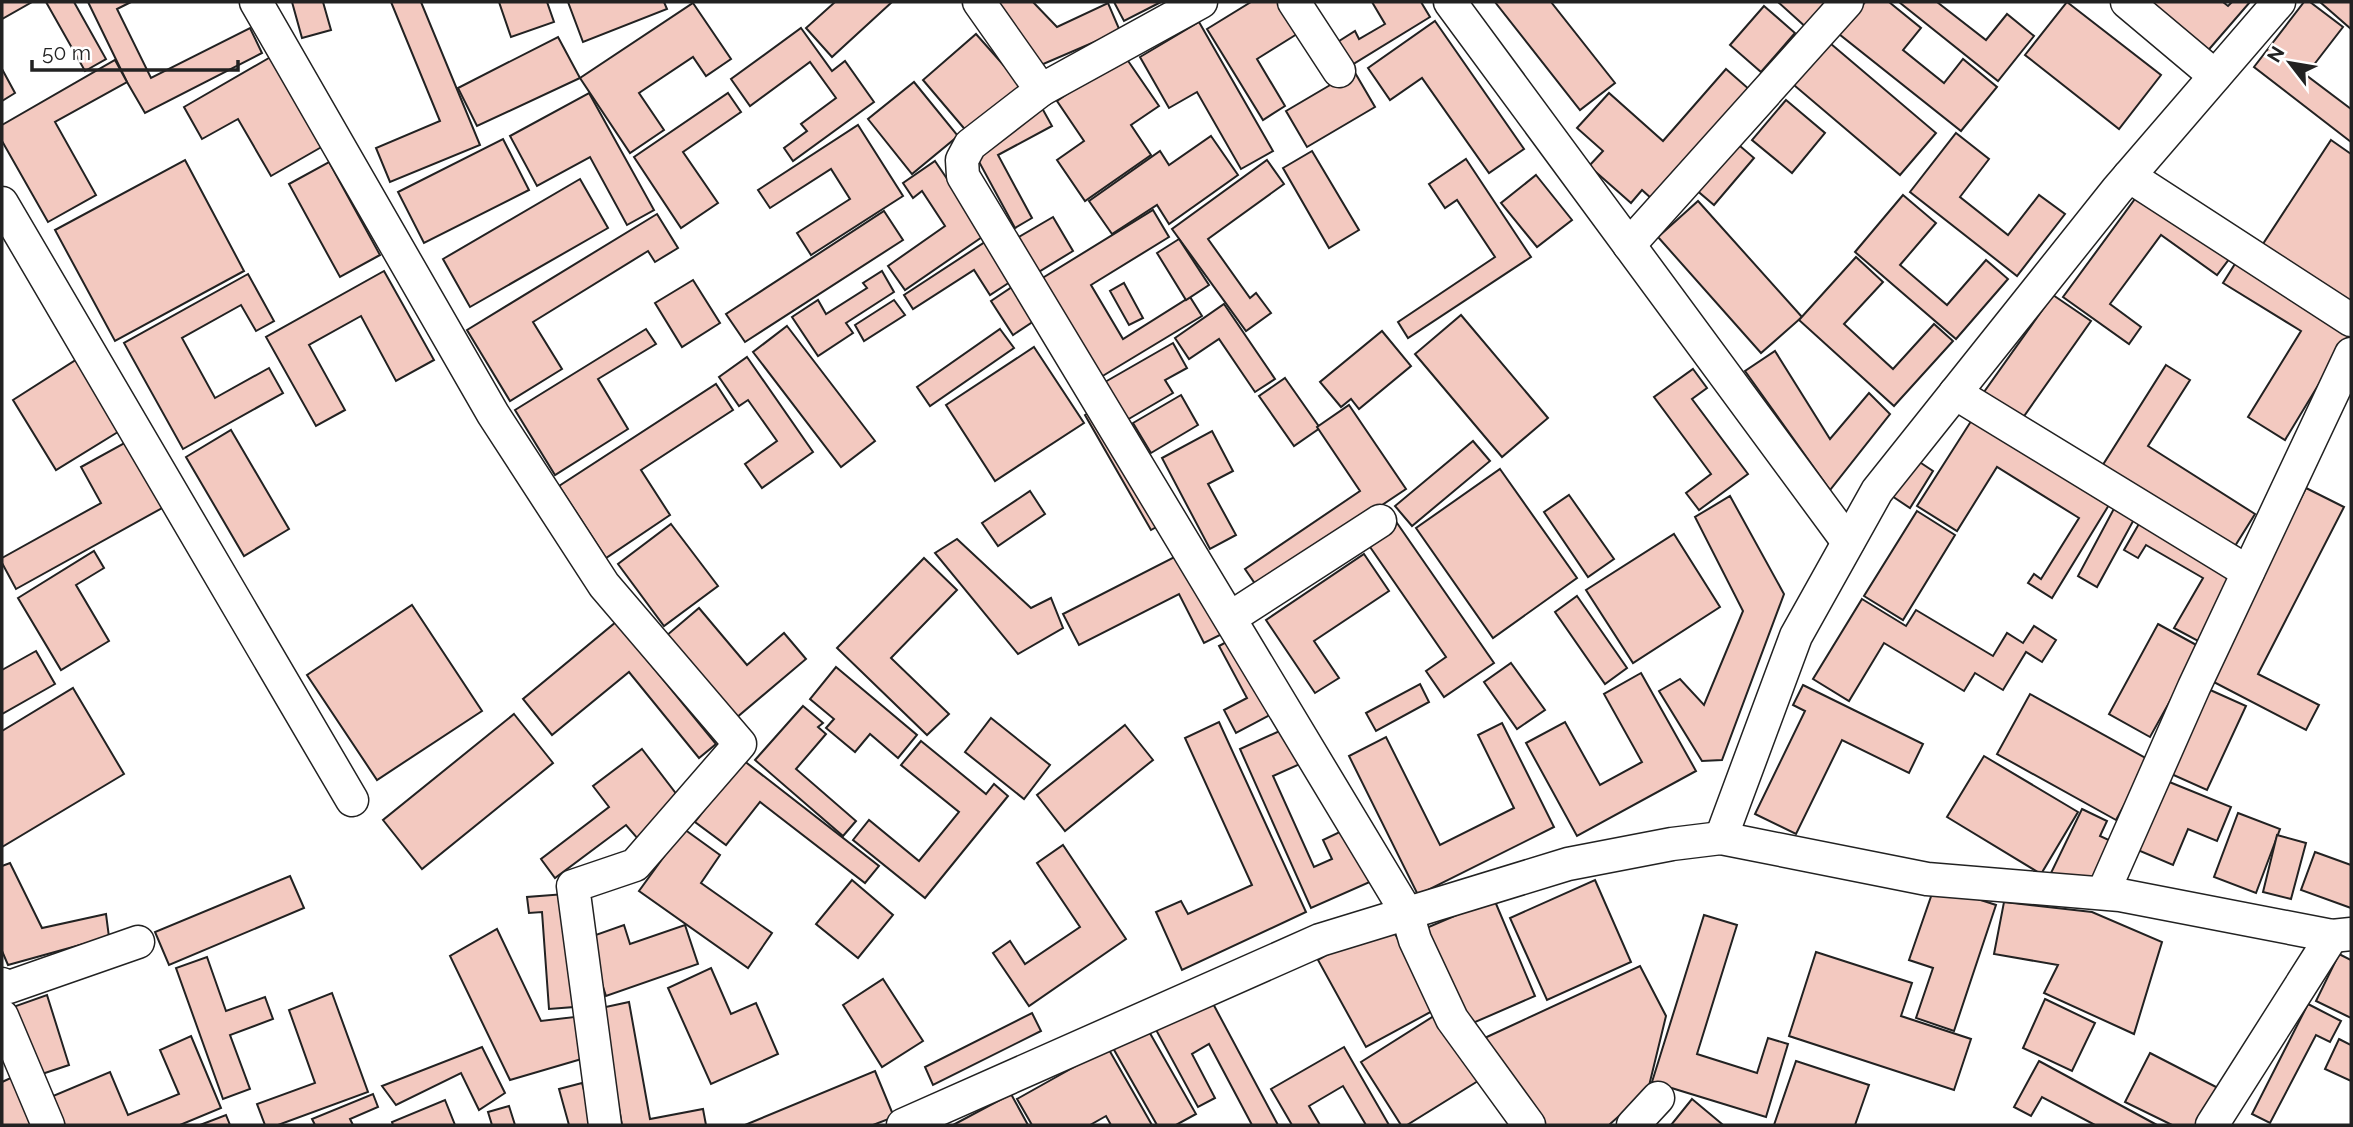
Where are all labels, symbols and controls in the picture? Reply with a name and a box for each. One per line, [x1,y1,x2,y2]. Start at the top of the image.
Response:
scale bar [32,28,238,72]
north arrow [2255,28,2325,98]
text: 50 m [42,40,91,65]
text: N [2262,42,2289,66]

